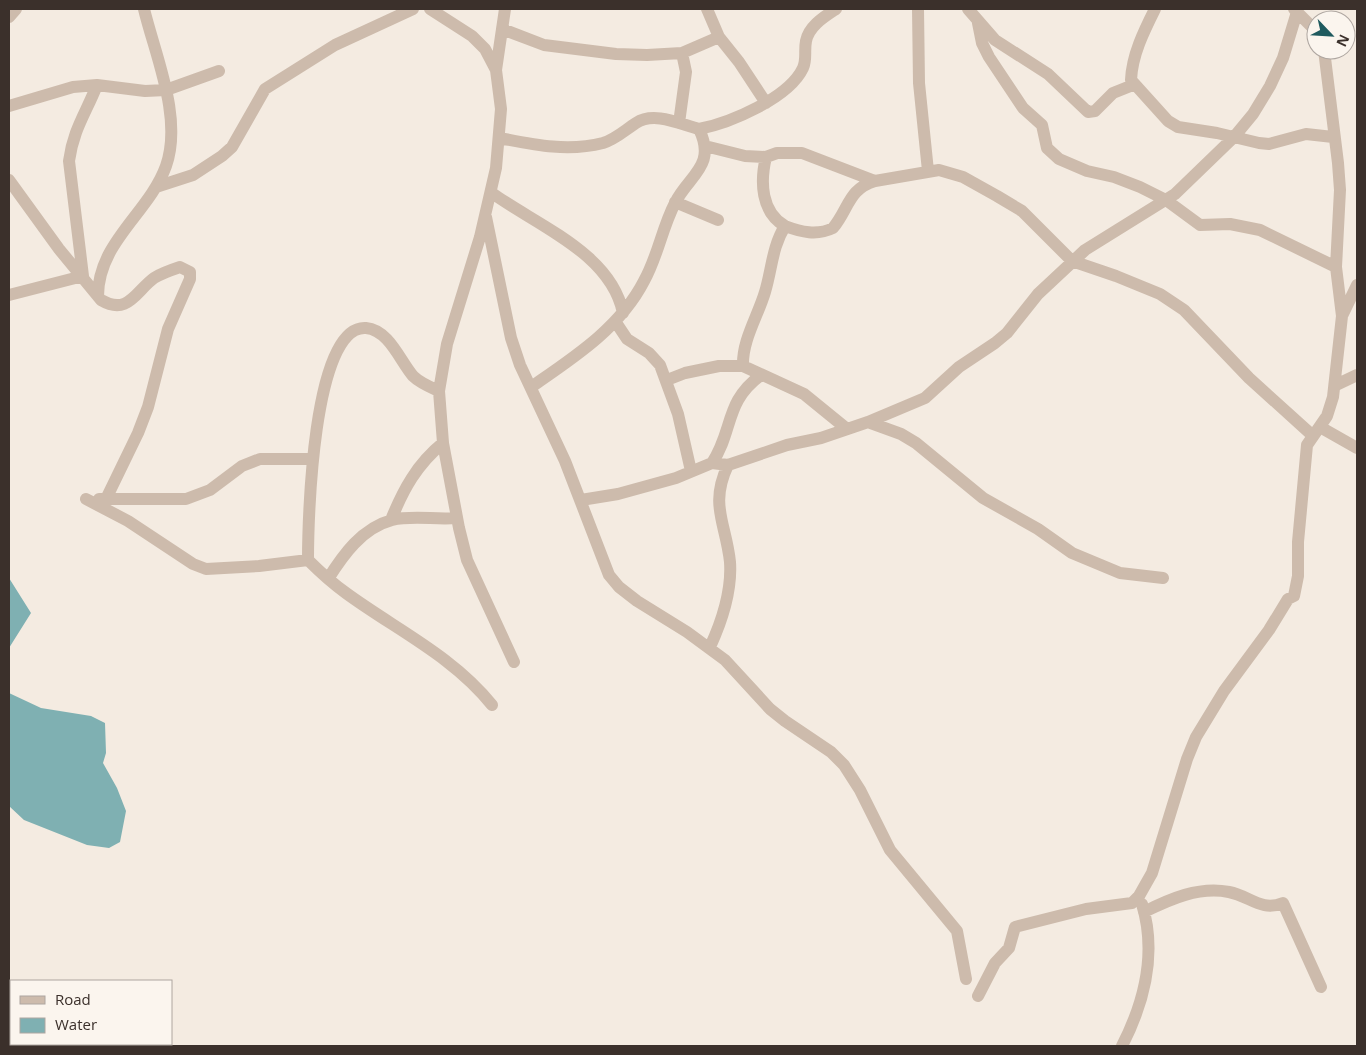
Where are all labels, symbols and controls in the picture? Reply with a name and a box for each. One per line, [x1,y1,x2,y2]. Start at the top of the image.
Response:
north arrow [1306,10,1356,60]
text: N [1332,32,1354,50]
legend [10,980,172,1045]
text: Road [55,989,91,1009]
text: Water [55,1014,97,1034]

